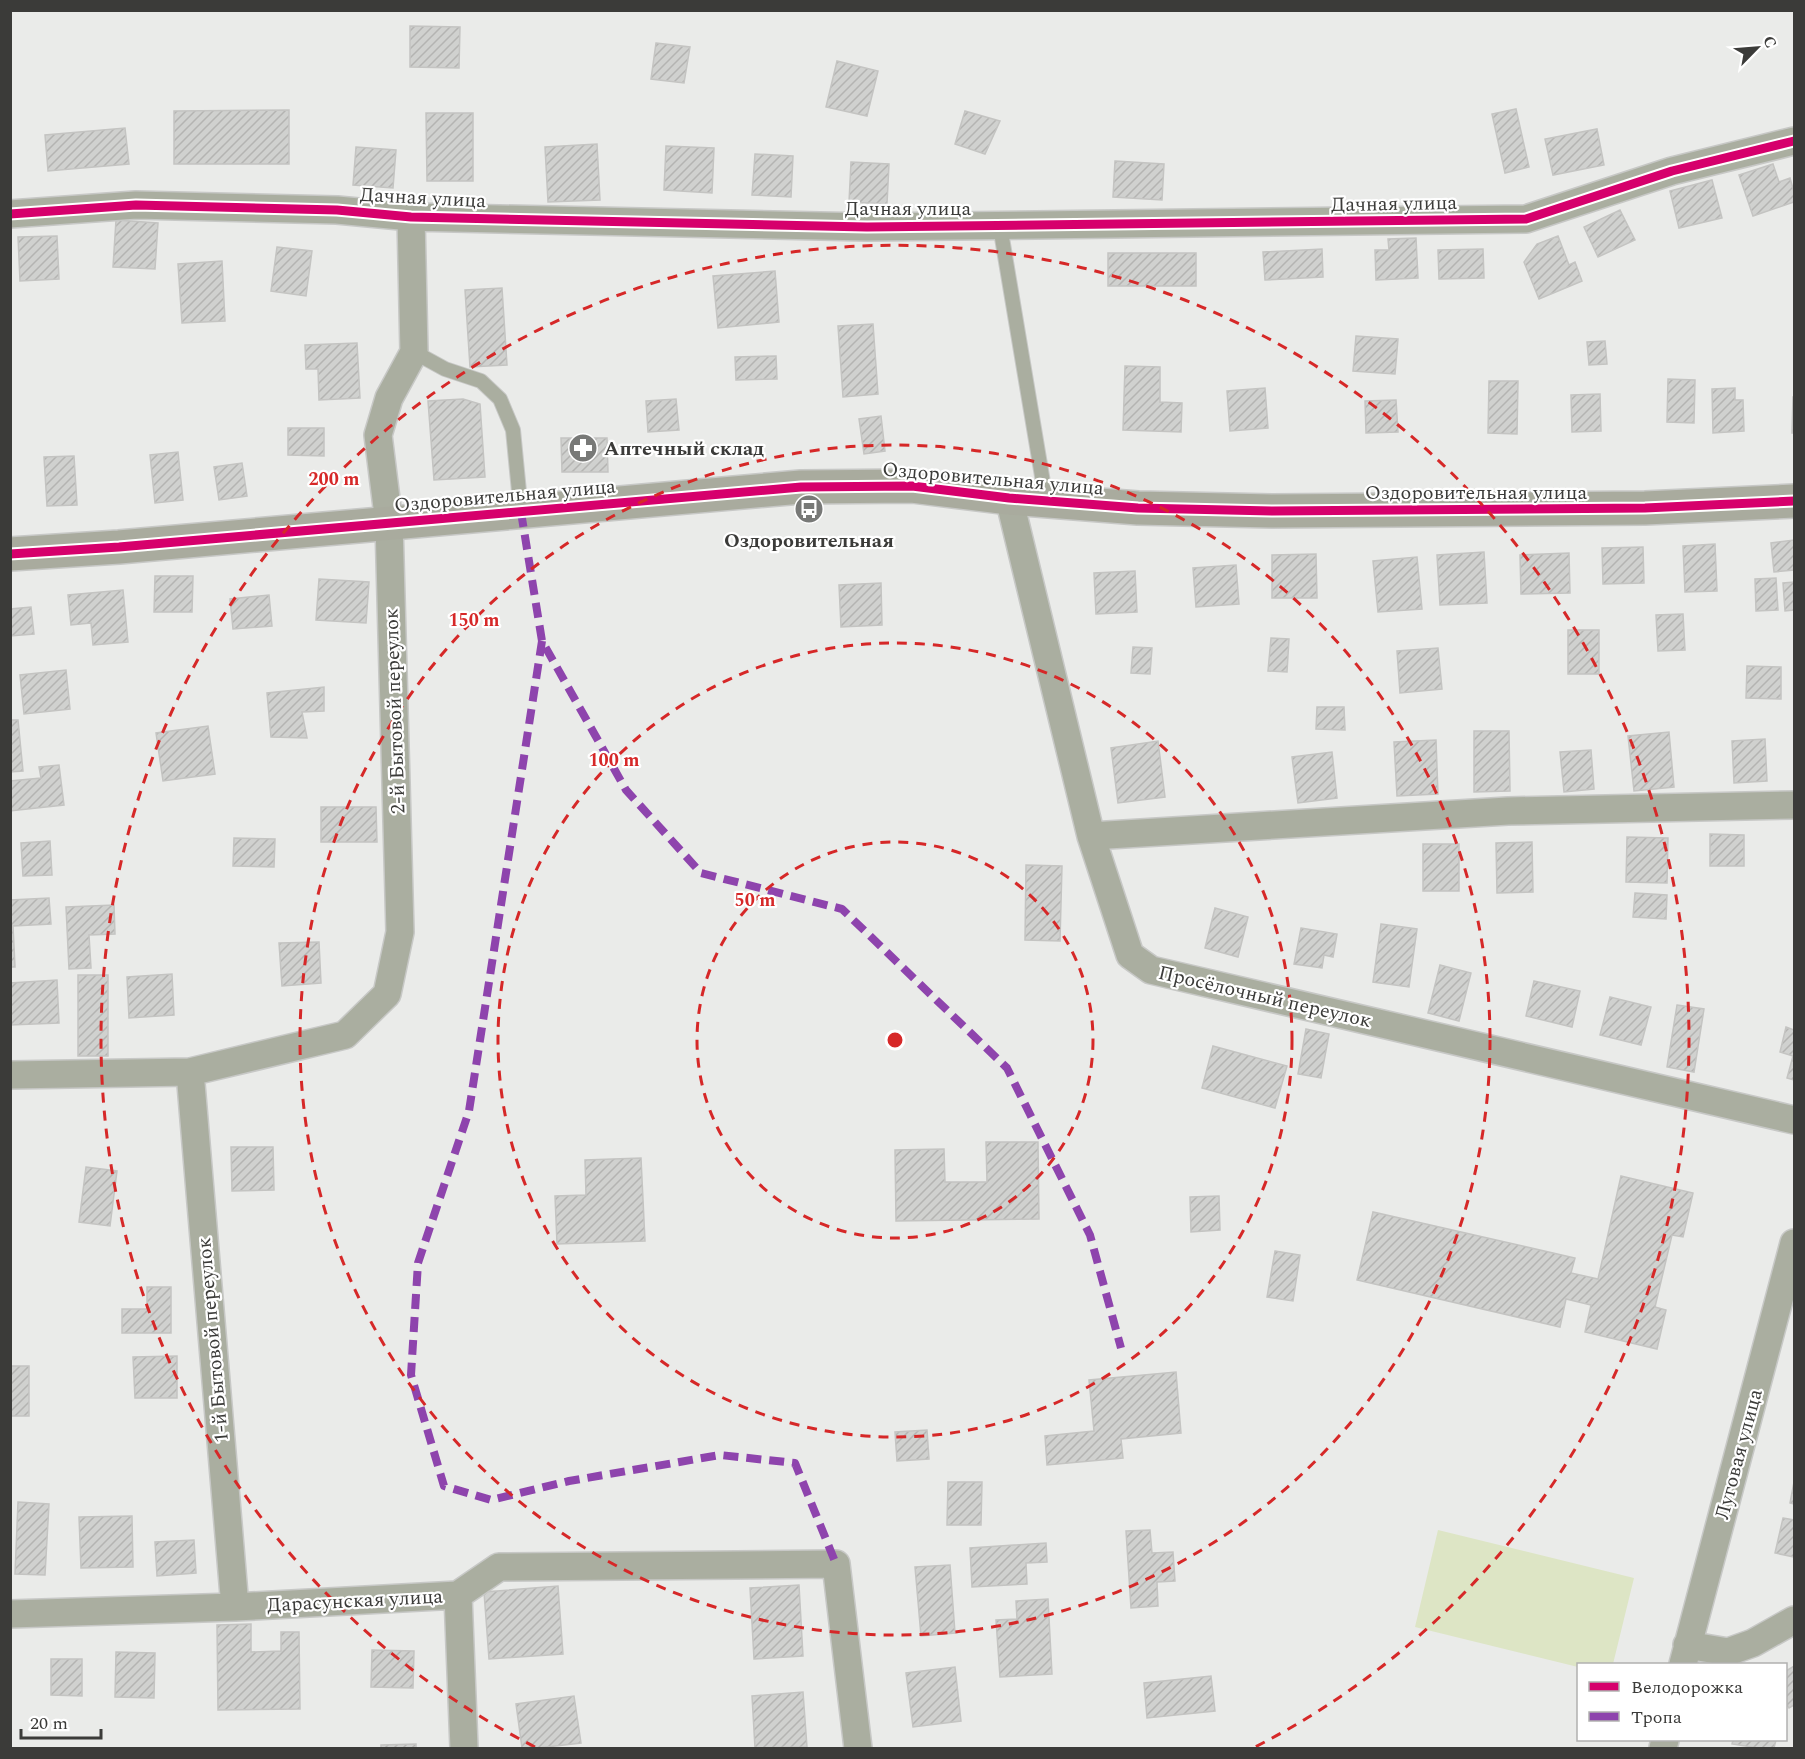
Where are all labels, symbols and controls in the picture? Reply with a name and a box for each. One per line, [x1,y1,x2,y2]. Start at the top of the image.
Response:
north arrow [1727,18,1787,78]
text: С [1756,32,1783,52]
street label: Дачная улица [359,180,487,216]
street label: Дачная улица [1331,188,1458,220]
street label: Дачная улица [845,194,971,224]
pharmacy icon: Аптечный склад [567,432,599,464]
place label: Аптечный склад [604,434,764,464]
street label: Оздоровительная улица [881,454,1105,504]
text: 200 m [308,466,360,493]
street label: Оздоровительная улица [393,471,617,521]
street label: Оздоровительная улица [1365,478,1587,508]
bus stop icon: Оздоровительная [793,493,825,525]
place label: Оздоровительная [724,526,894,556]
text: 150 m [448,607,500,634]
street label: 2-й Бытовой переулок [376,608,414,814]
text: 100 m [588,747,640,774]
text: 50 m [735,887,775,914]
street label: Просёлочный переулок [1155,958,1374,1036]
centre of rings [885,1030,905,1050]
street label: 1-й Бытовой переулок [189,1236,237,1444]
street label: Луговая улица [1707,1386,1771,1523]
street label: Дарасунская улица [266,1581,444,1621]
legend [1577,1663,1787,1741]
text: Велодорожка [1631,1674,1743,1701]
scale bar [21,1702,100,1740]
text: Тропа [1631,1704,1682,1731]
text: 20 m [30,1710,68,1737]

